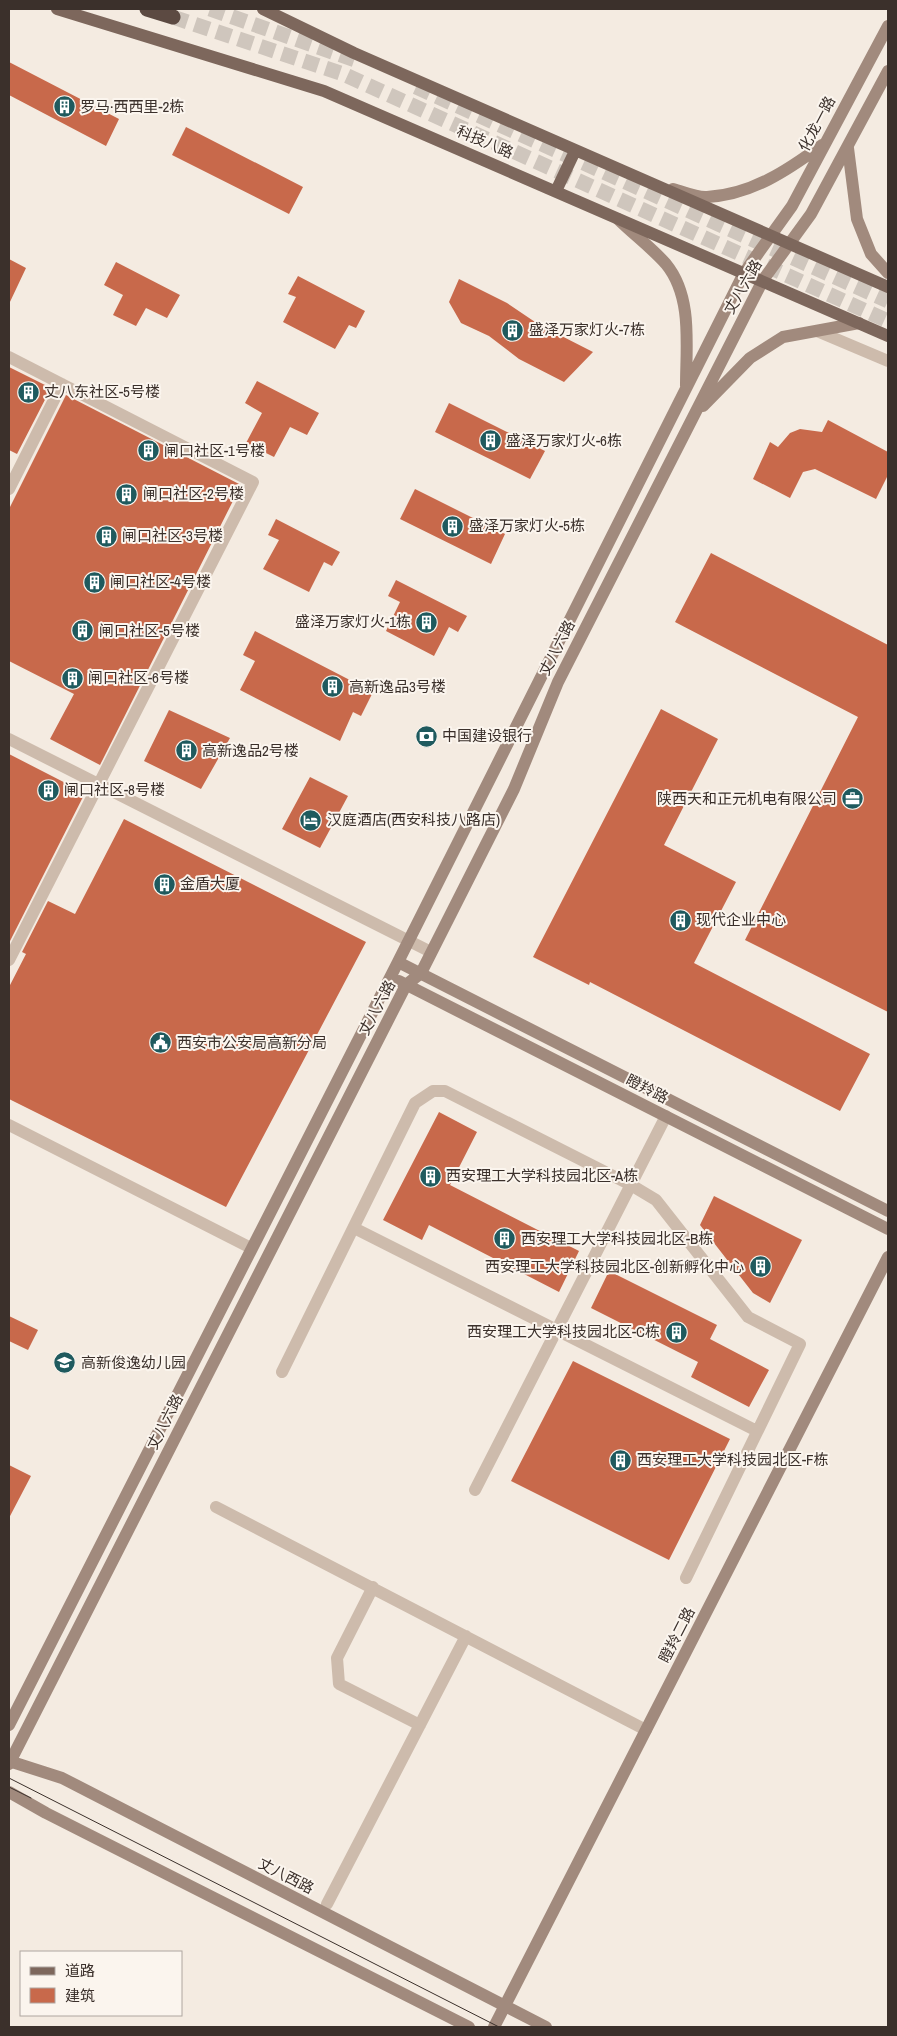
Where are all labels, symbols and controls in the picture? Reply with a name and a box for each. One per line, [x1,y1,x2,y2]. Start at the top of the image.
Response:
street label: 化龙一路 [793,92,840,155]
building icon: 罗马·西西里-2栋 [52,95,76,119]
place label: 罗马·西西里-2栋 [80,96,184,117]
street label: 科技八路 [453,120,517,163]
street label: 丈八六路 [718,256,767,318]
building icon: 盛泽万家灯火-7栋 [501,318,525,342]
place label: 盛泽万家灯火-7栋 [529,319,645,340]
building icon: 丈八东社区-5号楼 [16,380,40,404]
place label: 丈八东社区-5号楼 [44,381,160,402]
building icon: 盛泽万家灯火-6栋 [478,429,502,453]
place label: 盛泽万家灯火-6栋 [506,430,622,451]
building icon: 闸口社区-1号楼 [136,439,160,463]
place label: 闸口社区-1号楼 [164,440,265,461]
building icon: 闸口社区-2号楼 [115,482,139,506]
place label: 闸口社区-2号楼 [143,483,244,504]
building icon: 盛泽万家灯火-5栋 [441,514,465,538]
place label: 盛泽万家灯火-5栋 [469,515,585,536]
building icon: 闸口社区-3号楼 [94,524,118,548]
place label: 闸口社区-3号楼 [122,525,223,546]
building icon: 闸口社区-4号楼 [82,570,106,594]
place label: 闸口社区-4号楼 [110,571,211,592]
building icon: 盛泽万家灯火-1栋 [415,610,439,634]
place label: 盛泽万家灯火-1栋 [295,611,411,632]
street label: 丈八六路 [534,616,580,679]
building icon: 闸口社区-5号楼 [71,619,95,643]
place label: 闸口社区-5号楼 [99,620,200,641]
building icon: 闸口社区-6号楼 [60,666,84,690]
place label: 闸口社区-6号楼 [88,667,189,688]
building icon: 高新逸品3号楼 [321,675,345,699]
place label: 高新逸品3号楼 [349,676,446,697]
bank icon: 中国建设银行 [414,724,438,748]
place label: 中国建设银行 [442,725,532,746]
building icon: 高新逸品2号楼 [174,739,198,763]
place label: 高新逸品2号楼 [202,740,299,761]
building icon: 闸口社区-8号楼 [36,778,60,802]
place label: 闸口社区-8号楼 [64,779,165,800]
office icon: 陕西天和正元机电有限公司 [841,787,865,811]
place label: 陕西天和正元机电有限公司 [657,788,837,809]
hotel icon: 汉庭酒店(西安科技八路店) [299,808,323,832]
place label: 汉庭酒店(西安科技八路店) [327,809,500,830]
building icon: 金盾大厦 [152,872,176,896]
place label: 金盾大厦 [180,873,240,894]
building icon: 现代企业中心 [668,908,692,932]
place label: 现代企业中心 [696,909,786,930]
street label: 丈八六路 [353,976,400,1039]
public building icon: 西安市公安局高新分局 [149,1031,173,1055]
place label: 西安市公安局高新分局 [177,1032,327,1053]
street label: 瞪羚路 [622,1069,672,1108]
building icon: 西安理工大学科技园北区-A栋 [418,1164,442,1188]
place label: 西安理工大学科技园北区-A栋 [446,1165,638,1186]
building icon: 西安理工大学科技园北区-B栋 [493,1227,517,1251]
place label: 西安理工大学科技园北区-B栋 [521,1228,713,1249]
building icon: 西安理工大学科技园北区-创新孵化中心 [748,1255,772,1279]
place label: 西安理工大学科技园北区-创新孵化中心 [485,1256,744,1277]
building icon: 西安理工大学科技园北区-C栋 [664,1320,688,1344]
place label: 西安理工大学科技园北区-C栋 [467,1321,660,1342]
school or university icon: 高新俊逸幼儿园 [53,1351,77,1375]
place label: 高新俊逸幼儿园 [81,1352,186,1373]
street label: 丈八六路 [142,1390,188,1453]
building icon: 西安理工大学科技园北区-F栋 [609,1448,633,1472]
place label: 西安理工大学科技园北区-F栋 [637,1449,829,1470]
street label: 瞪羚二路 [654,1603,700,1666]
street label: 丈八西路 [255,1853,318,1899]
legend [20,1951,182,2016]
text: 道路 [65,1960,95,1981]
text: 建筑 [65,1985,95,2006]

